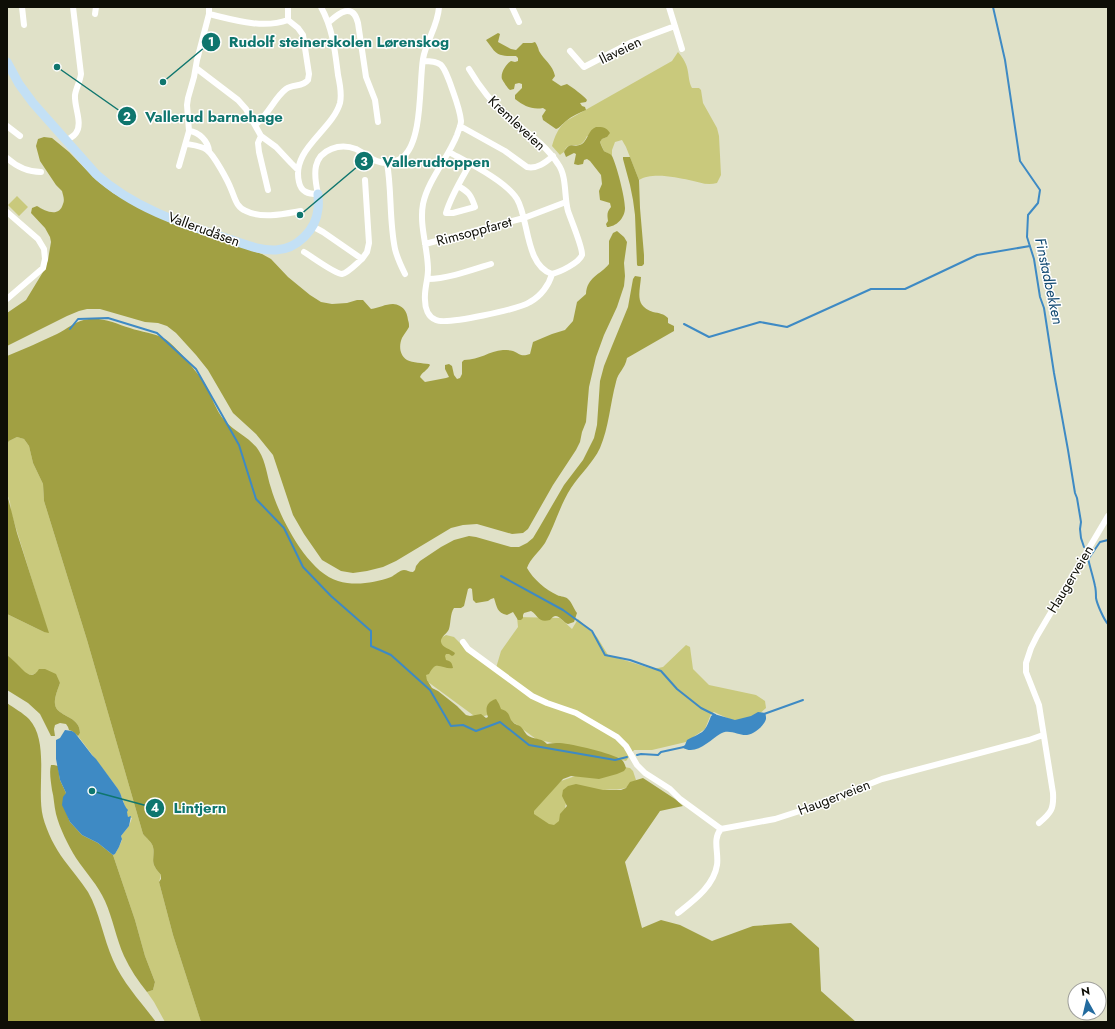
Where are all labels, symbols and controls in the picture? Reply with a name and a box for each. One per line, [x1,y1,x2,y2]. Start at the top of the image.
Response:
callout: Rudolf steinerskolen Lørenskog [201,28,458,55]
text: Rudolf steinerskolen Lørenskog [229,31,449,53]
street label: Ilaveien [596,31,644,69]
text: 1 [208,33,214,51]
street label: Kremleveien [484,91,550,155]
callout: Vallerud barnehage [117,103,291,130]
text: Vallerud barnehage [144,106,283,128]
text: 2 [123,108,131,126]
callout: Vallerudtoppen [354,148,498,175]
text: Vallerudtoppen [381,151,490,173]
text: 3 [360,153,368,171]
street label: Vallerudåsen [165,207,243,251]
street label: Rimsoppfaret [434,211,515,251]
water label: Finstadbekken [1029,236,1069,326]
street label: Haugerveien [1042,541,1098,617]
street label: Haugerveien [795,774,873,820]
callout: Lintjern [145,794,234,821]
text: Lintjern [174,797,226,819]
text: 4 [151,799,159,817]
north arrow [1067,981,1107,1021]
text: N [1080,983,1091,1000]

